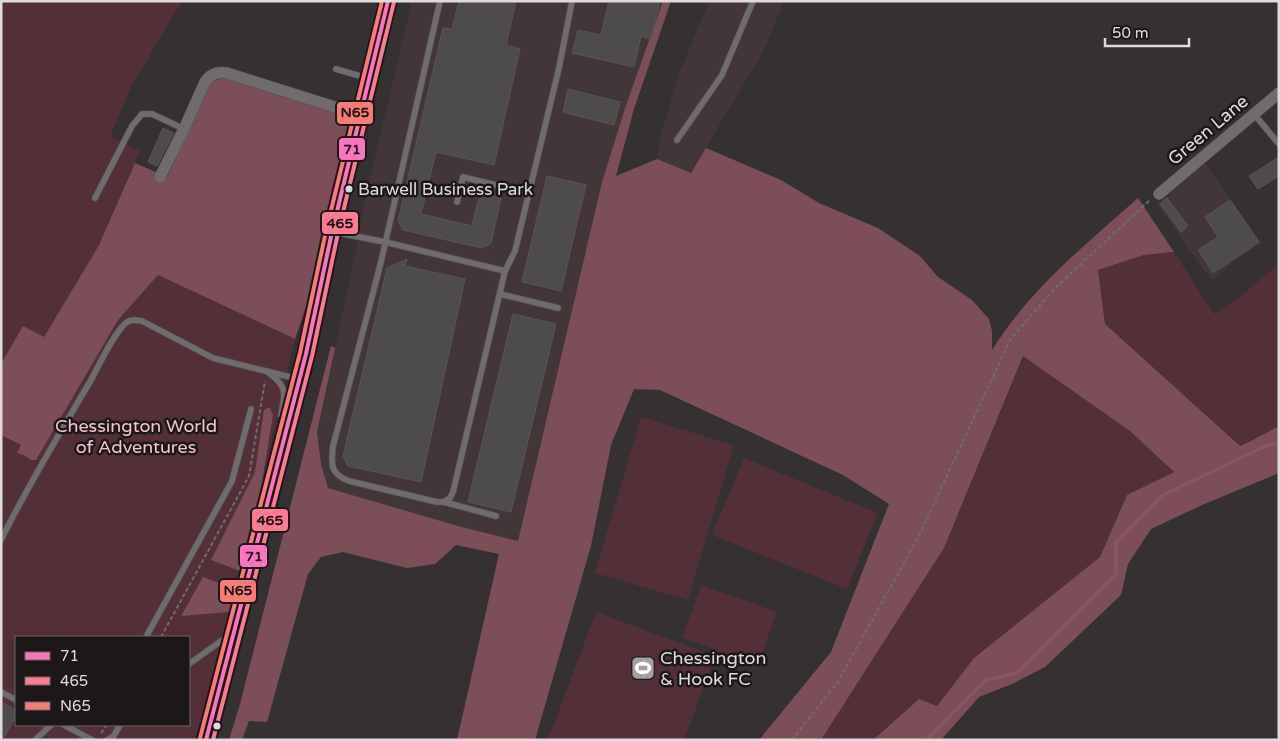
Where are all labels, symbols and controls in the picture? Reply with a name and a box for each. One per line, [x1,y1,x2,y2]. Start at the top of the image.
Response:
scale bar [1105,15,1189,47]
text: 50 m [1112,24,1149,42]
street label: Green Lane [1163,90,1253,170]
line badge: N65 [336,101,374,125]
text: N65 [341,104,370,121]
line badge: 71 [338,137,366,161]
text: 71 [343,141,361,158]
place label: Barwell Business Park [358,179,533,200]
marker: Barwell Business Park [344,184,354,194]
line badge: 465 [321,211,359,235]
text: 465 [327,215,353,232]
park label: Chessington World of Adventures [55,415,217,458]
line badge: 465 [251,508,289,532]
text: 465 [257,512,283,529]
line badge: 71 [239,544,268,568]
text: 71 [245,548,263,565]
line badge: N65 [219,579,257,603]
text: N65 [224,582,253,599]
legend [15,636,190,726]
text: 71 [60,647,79,665]
place label: Chessington & Hook FC [660,647,766,690]
sports icon: Chessington & Hook FC [630,655,656,681]
text: 465 [60,672,88,690]
text: N65 [60,697,91,715]
unlabelled marker [212,721,222,731]

